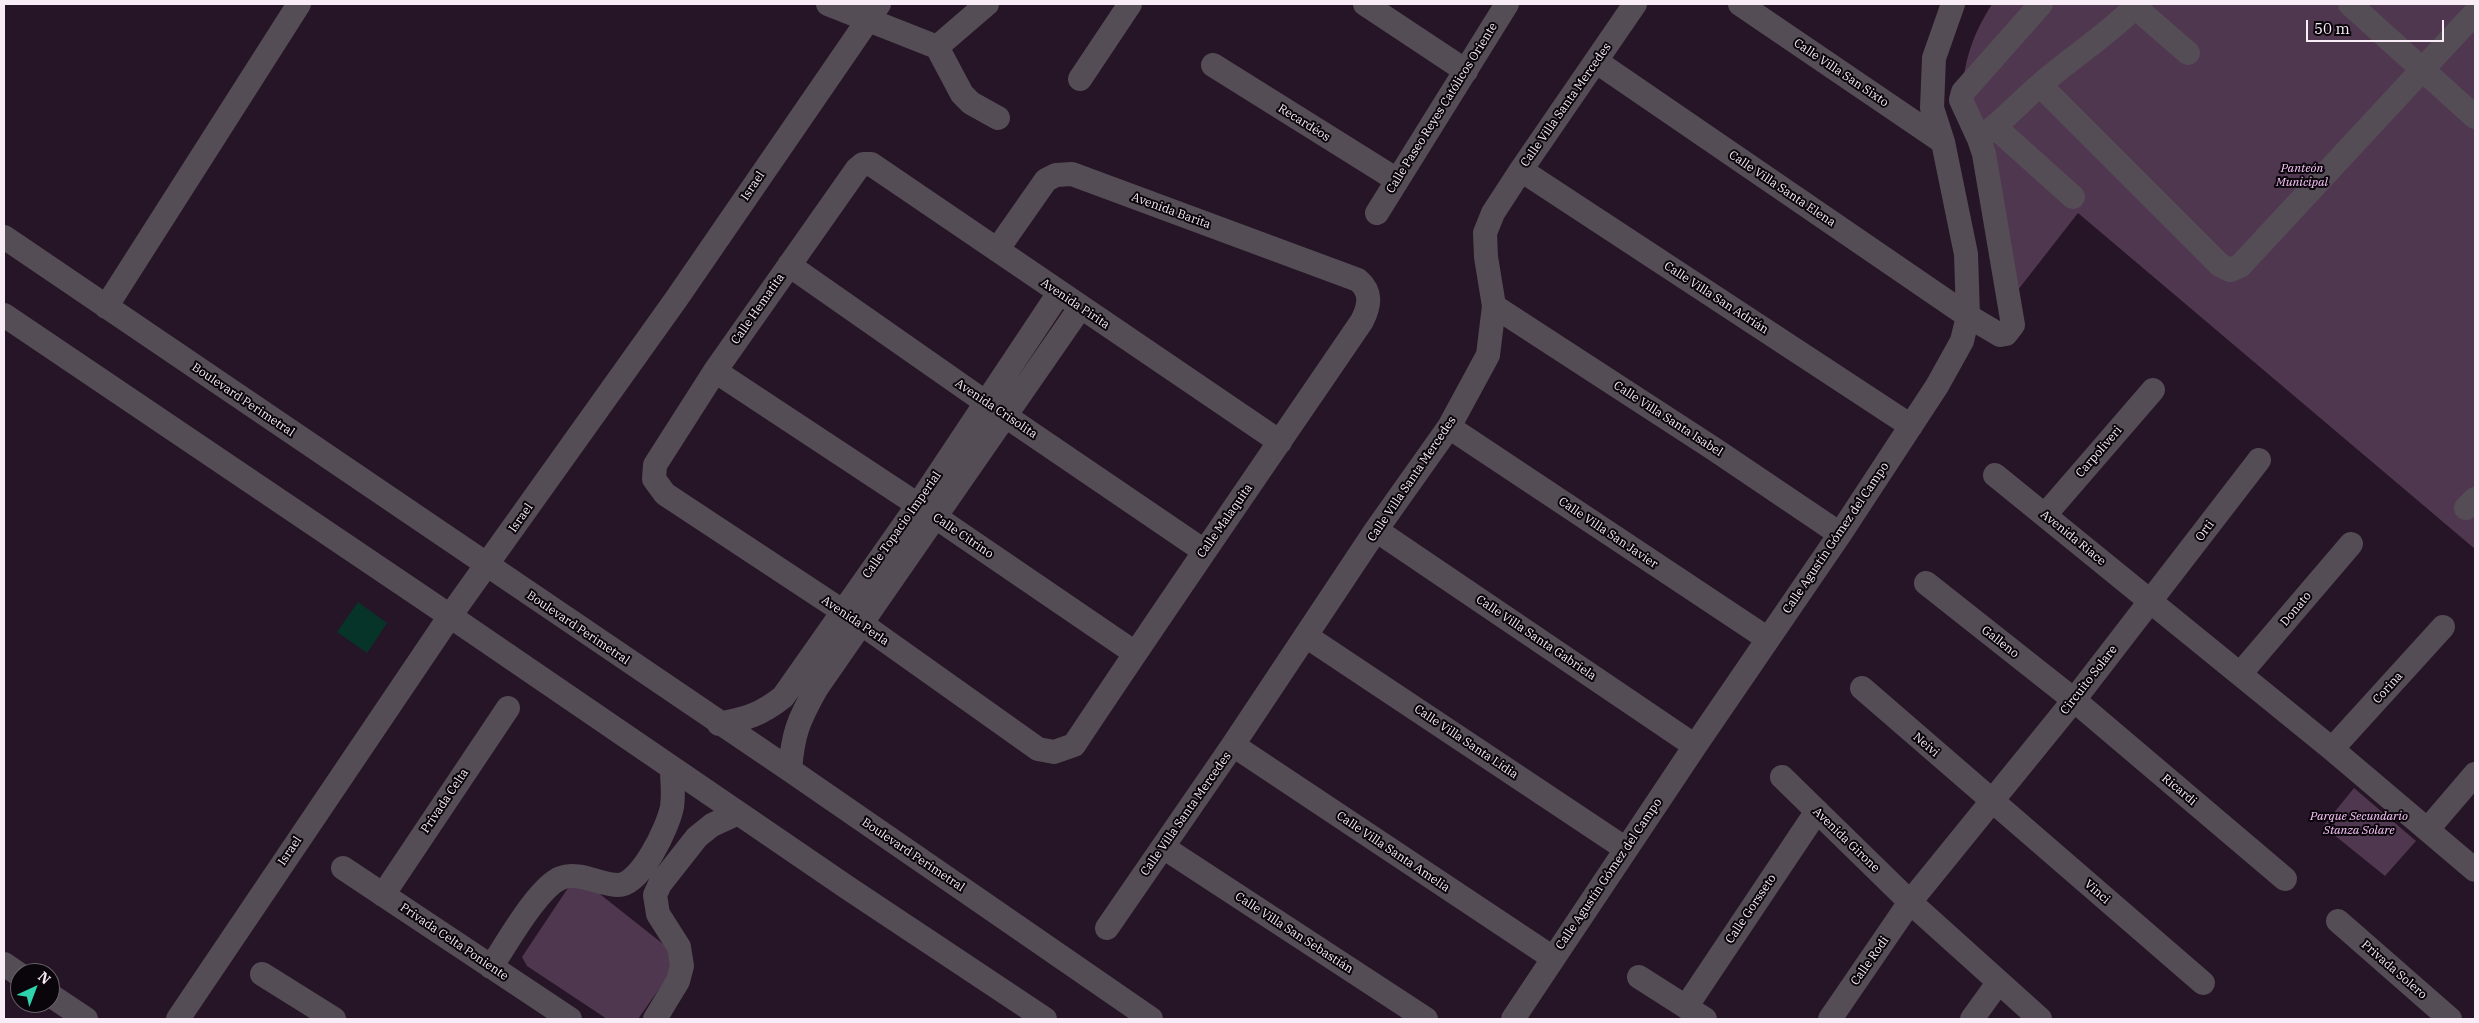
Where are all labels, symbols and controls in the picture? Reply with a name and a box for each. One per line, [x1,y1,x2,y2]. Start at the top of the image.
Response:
scale bar [2309,10,2446,42]
text: 50 m [2314,19,2350,38]
street label: Calle Paseo Reyes Católicos Oriente [1383,20,1501,196]
street label: Calle Villa San Sixto [1791,36,1891,110]
street label: Calle Villa Santa Mercedes [1518,40,1614,170]
street label: Recardéos [1275,101,1333,145]
street label: Calle Villa Santa Elena [1726,148,1838,230]
park label: Panteón Municipal [2276,162,2328,190]
street label: Israel [738,169,768,203]
street label: Avenida Barita [1129,190,1213,232]
street label: Calle Villa San Adrián [1661,259,1771,337]
street label: Calle Hematita [728,271,788,347]
street label: Avenida Pirita [1038,276,1112,332]
street label: Boulevard Perimetral [189,360,297,440]
street label: Avenida Crisolita [952,376,1040,442]
street label: Calle Villa Santa Isabel [1611,378,1725,460]
street label: Calle Villa Santa Mercedes [1365,414,1459,544]
street label: Carpoliveri [2073,424,2125,480]
street label: Calle Agustín Gómez del Campo [1780,460,1892,616]
street label: Calle Topacio Imperial [860,469,944,581]
street label: Calle Malaquita [1194,481,1256,561]
street label: Calle Villa San Javier [1556,494,1660,572]
street label: Israel [506,501,536,535]
street label: Avenida Riace [2038,507,2108,569]
street label: Calle Citrino [930,510,996,562]
street label: Orti [2193,518,2217,544]
street label: Boulevard Perimetral [524,588,632,668]
street label: Donato [2278,589,2314,629]
street label: Calle Villa Santa Gabriela [1473,592,1599,684]
street label: Avenida Perla [819,593,891,649]
street label: Galleno [1978,623,2022,661]
street label: Circuito Solare [2058,643,2120,717]
street label: Corina [2370,669,2406,707]
street label: Calle Villa Santa Lidia [1411,702,1521,782]
street label: Neivi [1910,730,1942,760]
street label: Calle Villa Santa Mercedes [1138,749,1234,879]
street label: Privada Celta [418,766,472,836]
street label: Ricardi [2159,771,2199,809]
street label: Calle Agustín Gómez del Campo [1553,796,1665,952]
street label: Avenida Girone [1810,804,1882,876]
street label: Calle Villa Santa Amelia [1334,809,1452,895]
park label: Parque Secundario Stanza Solare [2310,810,2408,838]
street label: Boulevard Perimetral [859,815,967,895]
street label: Israel [275,834,305,868]
street label: Calle Gorsseto [1723,872,1779,946]
street label: Vinci [2081,877,2113,907]
street label: Calle Villa San Sebastián [1232,889,1356,977]
street label: Privada Celta Poniente [397,900,511,984]
street label: Calle Rodi [1848,934,1892,988]
street label: Privada Solero [2358,938,2430,1002]
north arrow [10,963,60,1013]
text: N [34,967,55,988]

